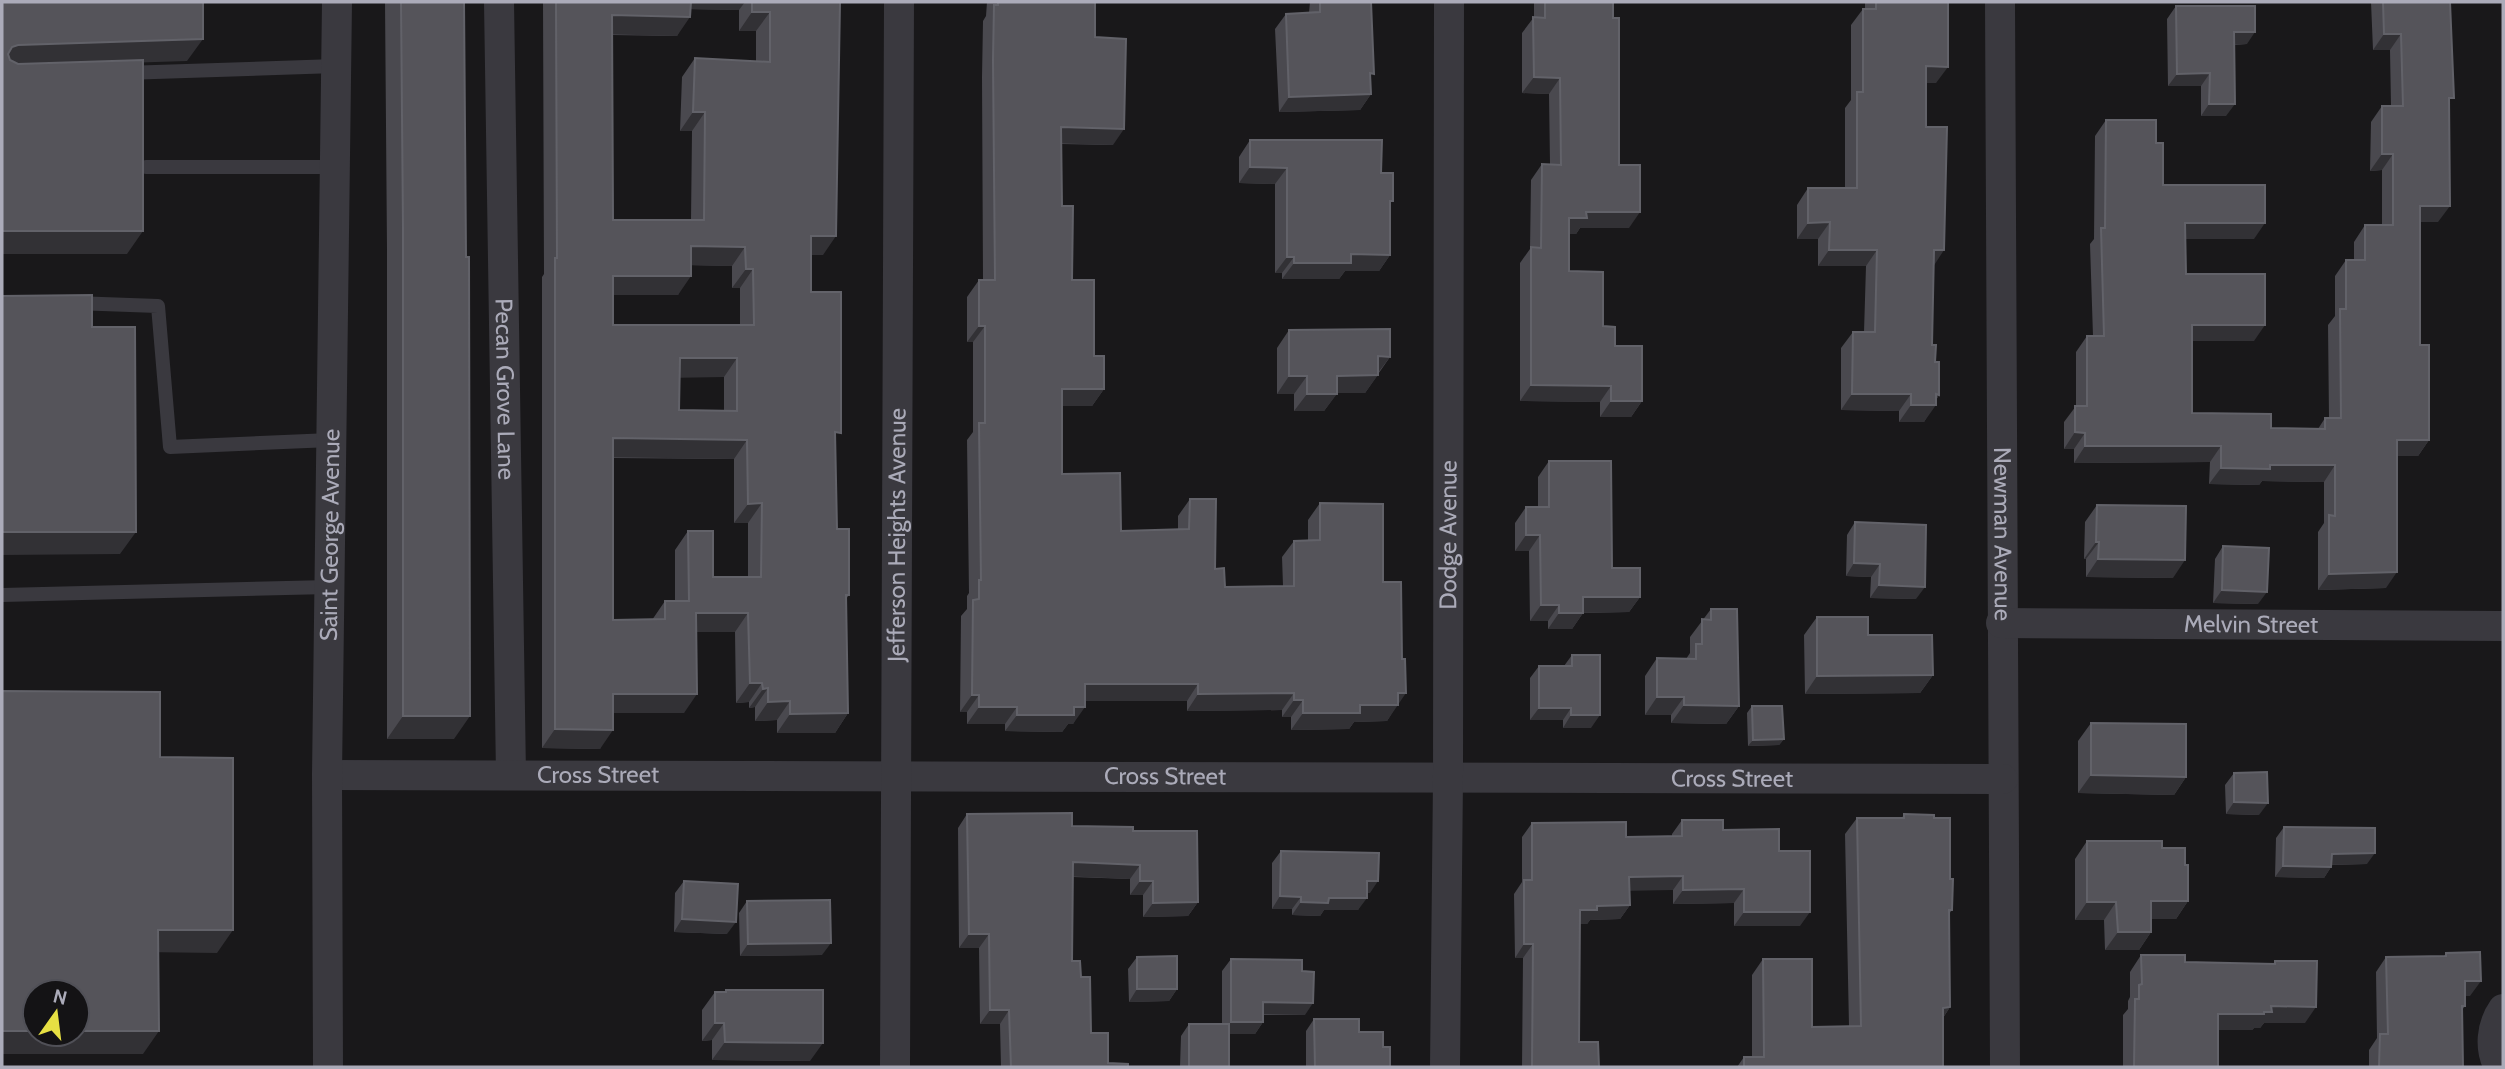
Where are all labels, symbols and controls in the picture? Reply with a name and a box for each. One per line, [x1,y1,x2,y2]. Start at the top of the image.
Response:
street label: Pecan Grove Lane [490,298,521,480]
street label: Jefferson Heights Avenue [882,408,911,663]
street label: Saint George Avenue [314,429,345,641]
street label: Newman Avenue [1988,447,2018,621]
street label: Dodge Avenue [1433,460,1462,610]
street label: Melvin Street [2184,609,2318,639]
street label: Cross Street [537,760,659,789]
street label: Cross Street [1104,761,1226,791]
street label: Cross Street [1671,763,1793,793]
north arrow [21,978,91,1048]
text: N [51,984,69,1010]

